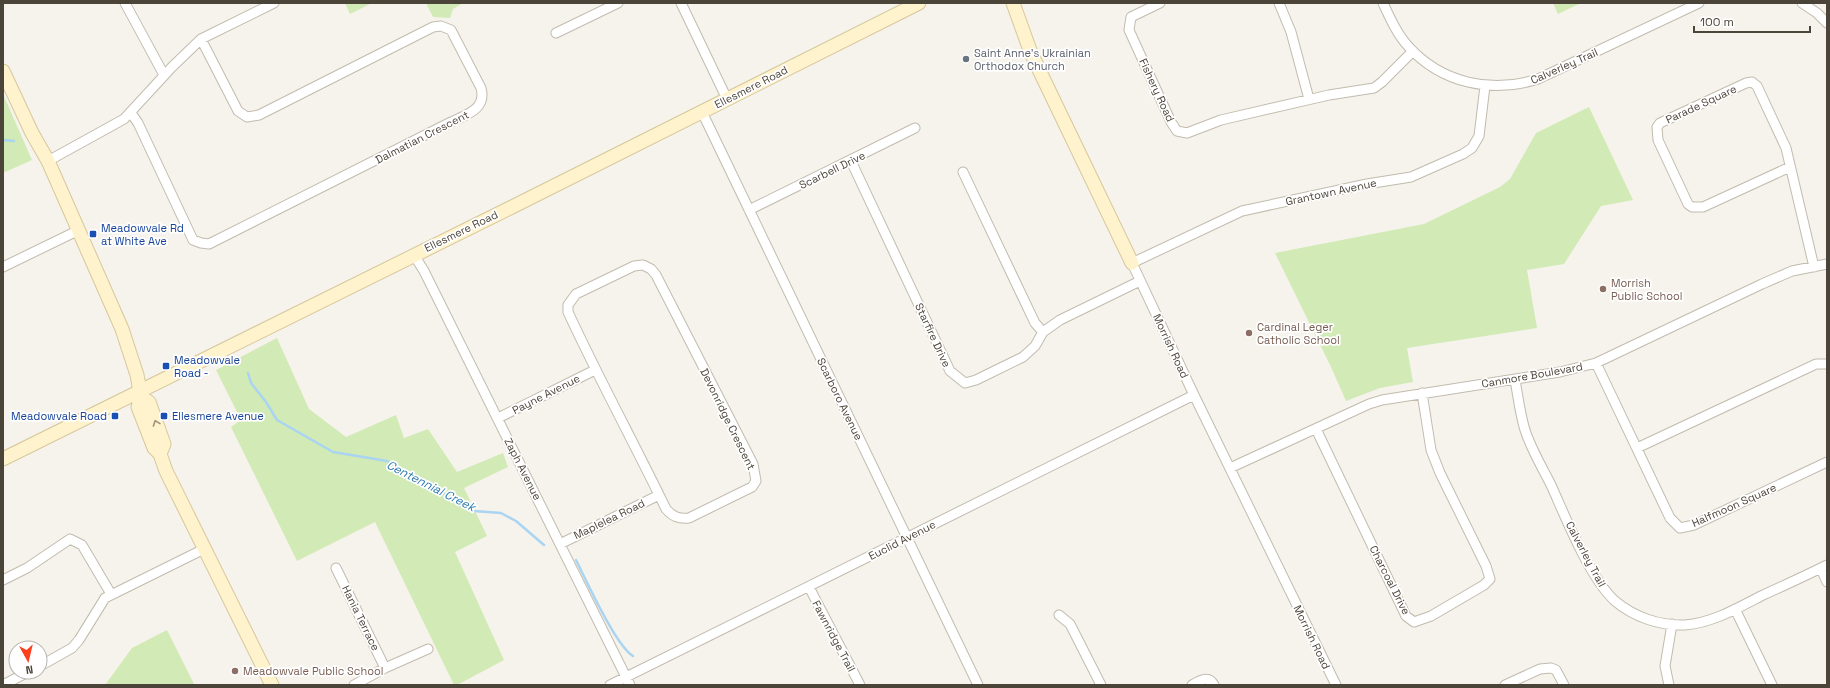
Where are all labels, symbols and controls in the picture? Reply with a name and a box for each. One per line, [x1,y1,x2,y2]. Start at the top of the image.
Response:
scale bar [1694,8,1810,34]
text: 100 m [1700,14,1734,30]
street label: Calverley Trail [1528,45,1600,87]
place label: Saint Anne’s Ukrainian Orthodox Church [974,46,1091,73]
marker: Saint Anne’s Ukrainian Orthodox Church [961,54,971,64]
street label: Fishery Road [1136,56,1178,124]
street label: Ellesmere Road [712,63,790,111]
street label: Parade Square [1663,81,1739,127]
street label: Dalmatian Crescent [373,107,471,167]
street label: Scarbell Drive [797,148,867,192]
street label: Grantown Avenue [1284,176,1378,208]
street label: Ellesmere Road [422,207,500,255]
place label: Meadowvale Rd at White Ave [101,221,184,248]
marker: Meadowvale Rd at White Ave [88,229,98,239]
place label: Morrish Public School [1611,276,1683,303]
marker: Morrish Public School [1598,284,1608,294]
street label: Starfire Drive [912,301,954,369]
street label: Morrish Road [1150,311,1192,381]
place label: Cardinal Leger Catholic School [1257,320,1340,347]
marker: Cardinal Leger Catholic School [1244,328,1254,338]
place label: Meadowvale Road - [174,353,240,380]
street label: Scarboro Avenue [814,356,866,442]
street label: Canmore Boulevard [1480,359,1584,391]
marker: Meadowvale Road - [161,361,171,371]
street label: Devonridge Crescent [697,366,759,472]
street label: Payne Avenue [510,371,582,417]
place label: Meadowvale Road [11,409,107,423]
place label: Ellesmere Avenue [172,409,264,423]
marker: Meadowvale Road [110,411,120,421]
marker: Ellesmere Avenue [159,411,169,421]
one-way arrow [153,420,161,427]
street label: Zaph Avenue [501,436,545,502]
water label: Centennial Creek [384,457,480,516]
street label: Halfmoon Square [1690,480,1778,530]
street label: Maplelea Road [571,496,647,542]
street label: Euclid Avenue [866,517,938,563]
street label: Calverley Trail [1563,519,1609,589]
street label: Charcoal Drive [1367,543,1413,617]
street label: Hania Terrace [339,583,383,653]
street label: Fawnridge Trail [809,598,859,674]
street label: Morrish Road [1290,603,1334,671]
north arrow [8,640,48,680]
text: N [25,662,34,677]
place label: Meadowvale Public School [243,664,383,678]
marker: Meadowvale Public School [230,666,240,676]

